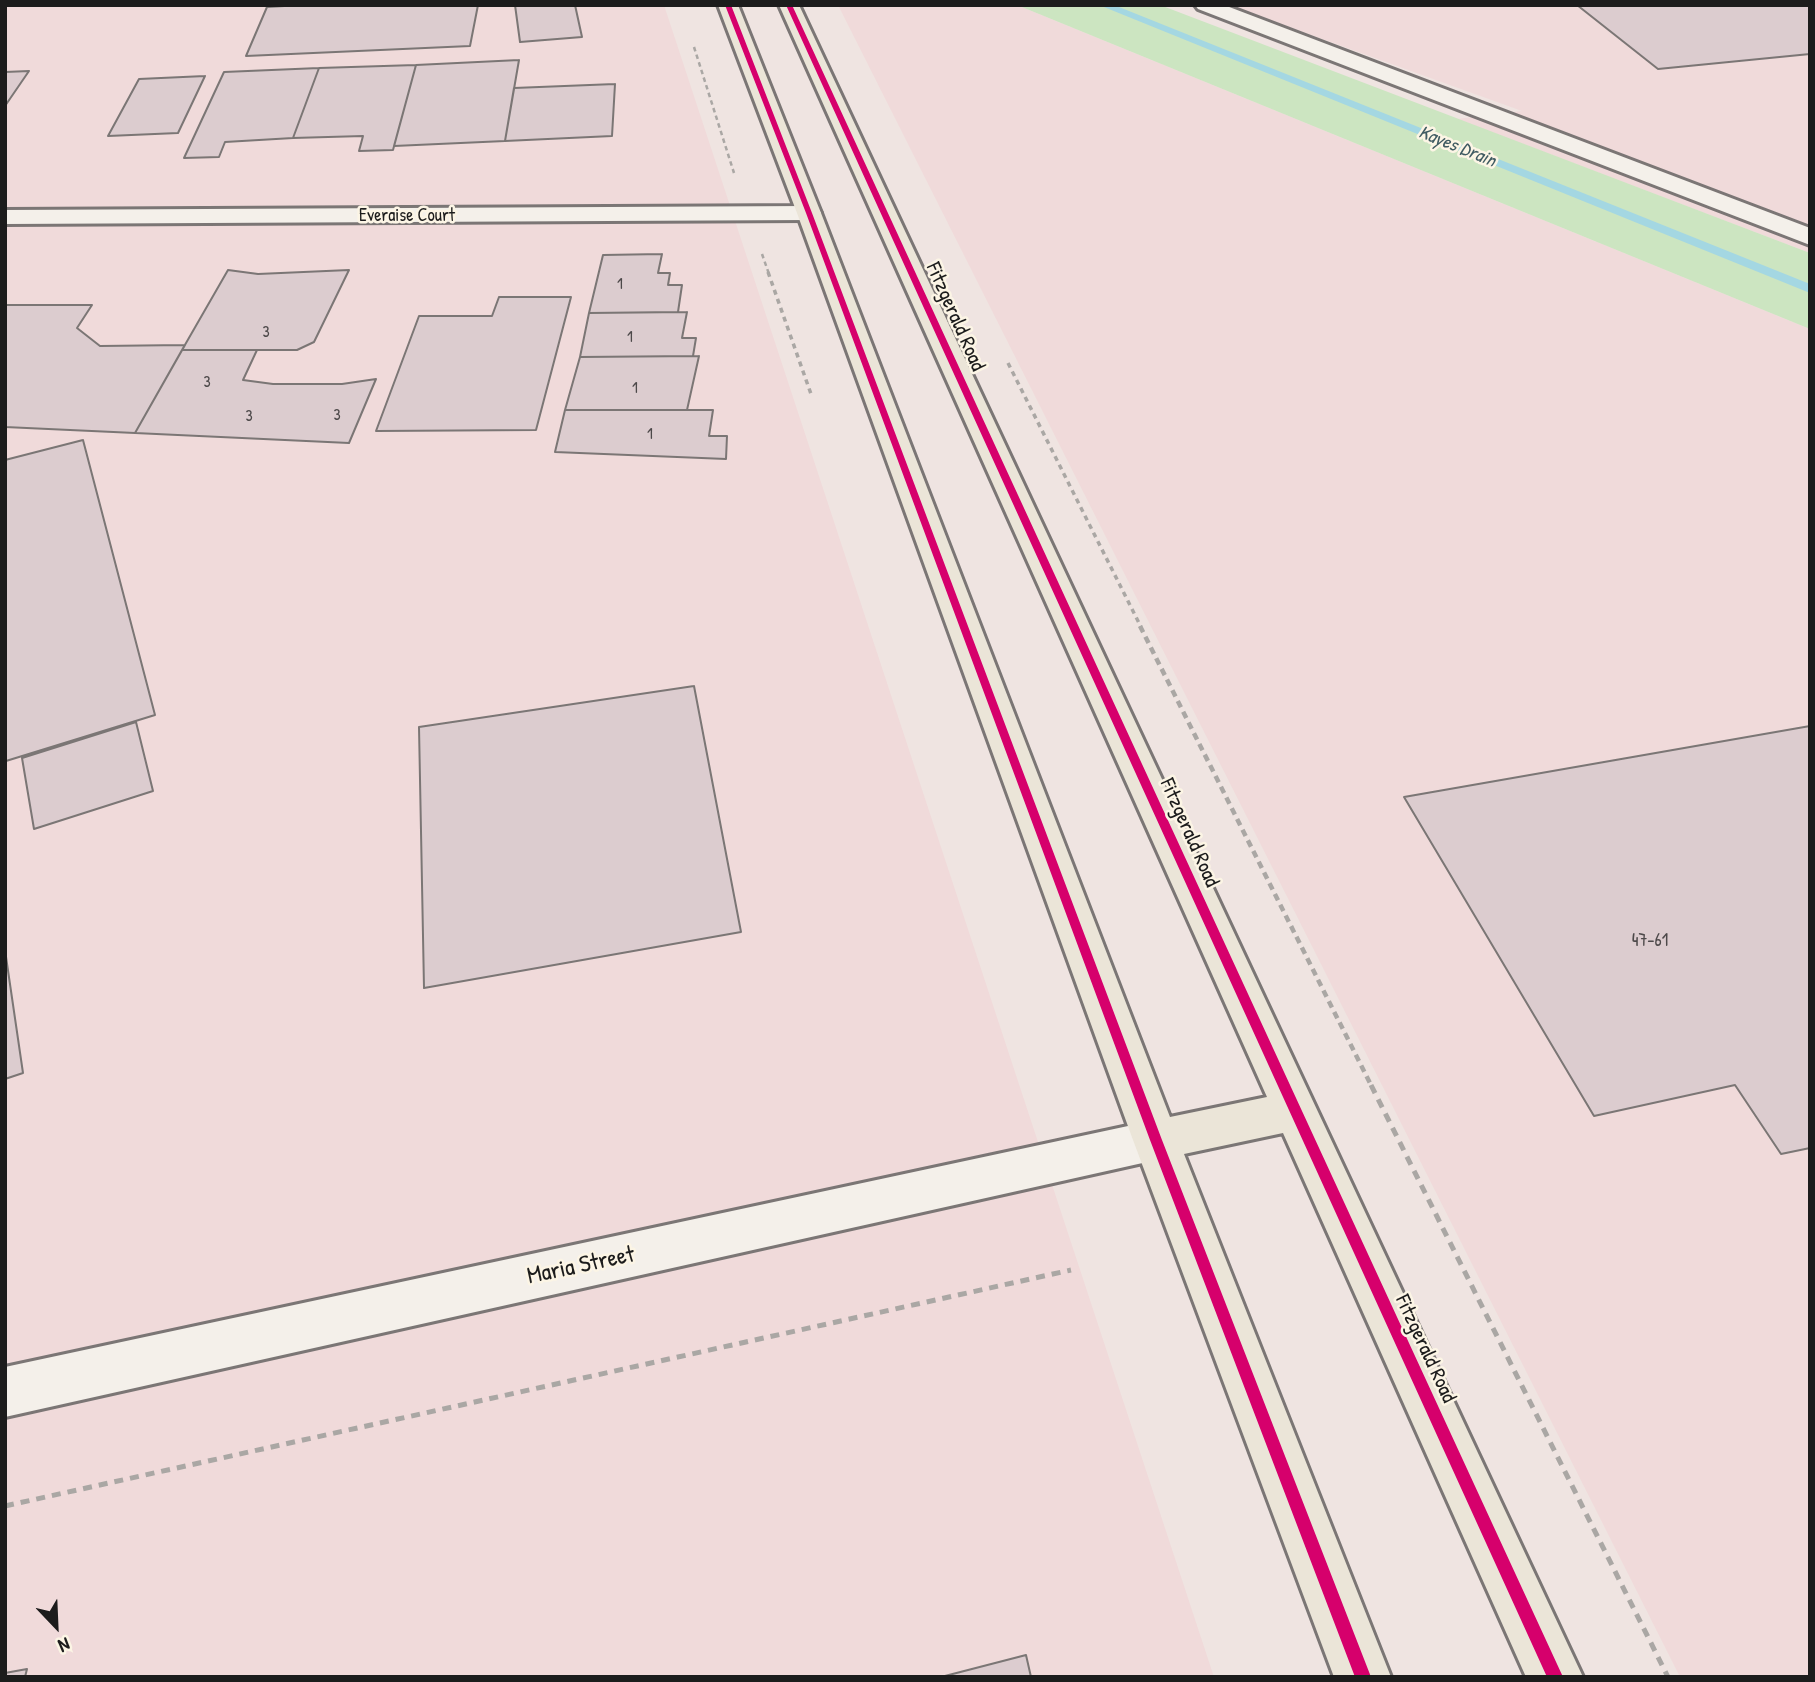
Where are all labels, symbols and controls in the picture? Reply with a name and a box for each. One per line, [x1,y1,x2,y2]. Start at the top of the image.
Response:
water label: Kayes Drain [1415,121,1499,173]
street label: Everaise Court [359,205,455,227]
street label: Fitzgerald Road [920,259,990,375]
house number: 1 [617,275,623,295]
house number: 3 [262,323,270,343]
house number: 1 [627,328,633,348]
house number: 3 [203,373,211,393]
house number: 1 [632,379,638,399]
house number: 3 [333,406,341,426]
house number: 3 [245,407,253,427]
house number: 1 [647,425,653,445]
street label: Fitzgerald Road [1154,775,1224,891]
house number: 47-61 [1632,930,1668,952]
street label: Maria Street [525,1241,637,1291]
street label: Fitzgerald Road [1389,1291,1461,1407]
north arrow [21,1591,91,1661]
text: N [54,1631,74,1659]

